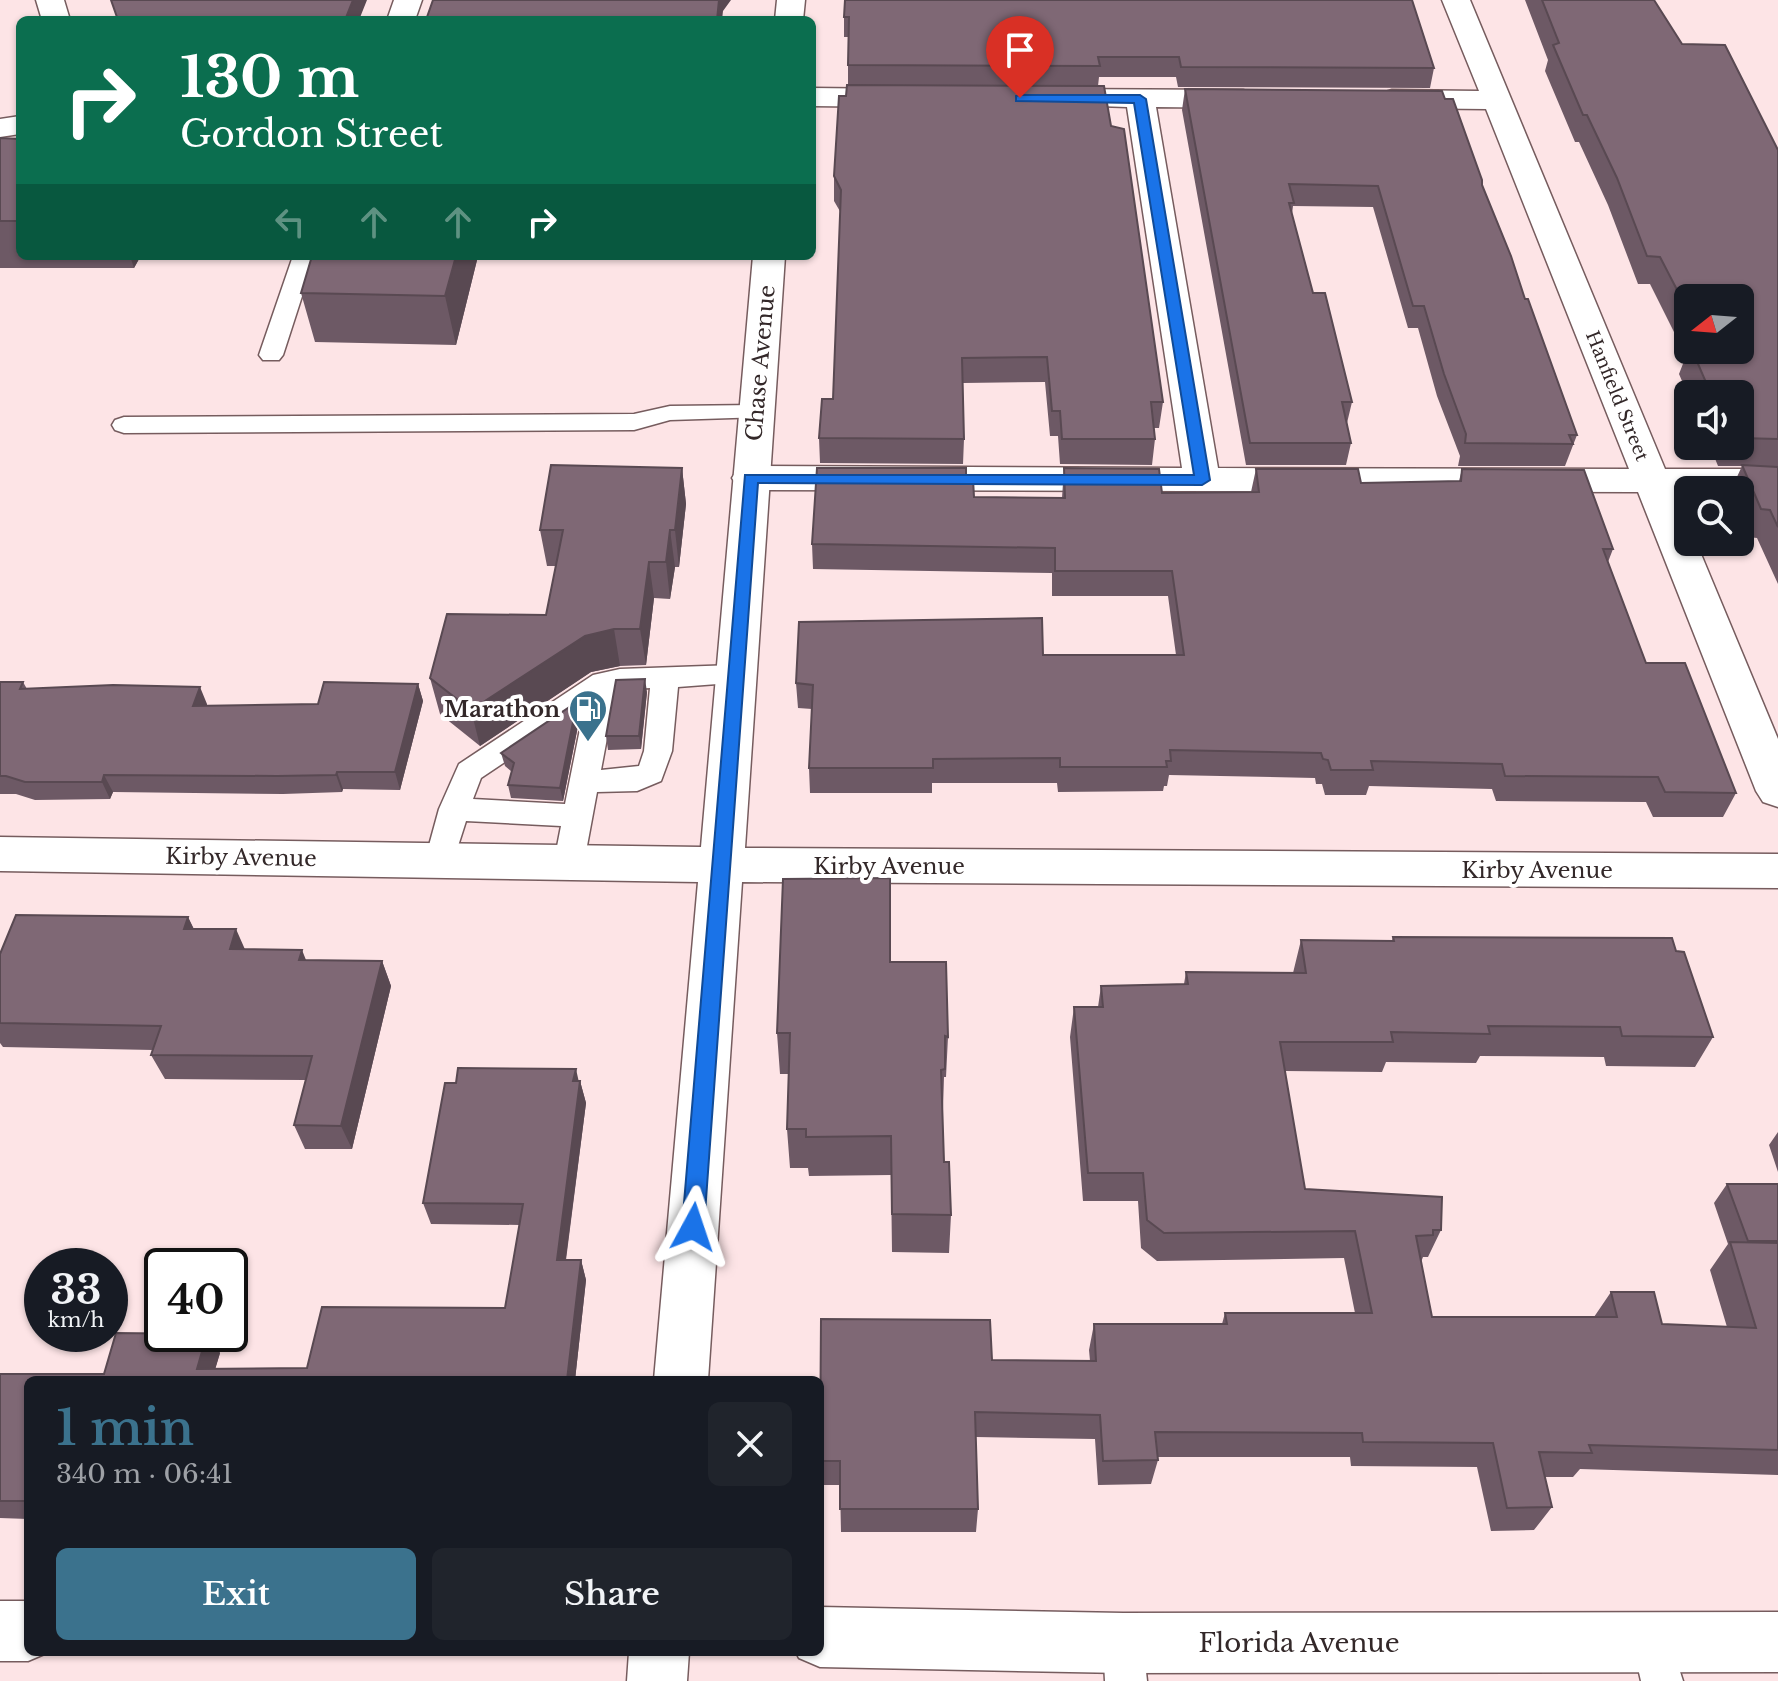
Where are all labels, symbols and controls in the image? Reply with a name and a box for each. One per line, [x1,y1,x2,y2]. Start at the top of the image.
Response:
pin [986,16,1054,98]
icon: arrive [998,28,1042,72]
text: 130 m [180,43,359,112]
icon: right [48,48,152,152]
text: Gordon Street [180,112,443,157]
icon: left [268,200,312,244]
icon: ahead [352,200,396,244]
icon: ahead [436,200,480,244]
icon: right [520,200,564,244]
street label: Chase Avenue [740,284,781,442]
north arrow [1674,284,1754,364]
map controls [1674,284,1754,556]
street label: Hanfield Street [1581,328,1653,464]
button: sound [1674,380,1754,460]
button: search [1674,476,1754,556]
fuel station icon: Marathon [567,688,609,743]
place label: Marathon [444,696,560,723]
street label: Kirby Avenue [165,843,317,872]
street label: Kirby Avenue [813,853,965,880]
street label: Kirby Avenue [1461,857,1613,884]
position arrow [651,1185,735,1269]
speed limit sign: 40 [144,1248,248,1352]
text: 33 [51,1265,101,1315]
text: km/h [48,1308,104,1332]
text: 1 min [56,1398,194,1458]
button: close [708,1402,792,1486]
text: 340 m · 06:41 [56,1458,233,1490]
button: Exit [56,1548,416,1640]
button: Share [432,1548,792,1640]
street label: Florida Avenue [1198,1627,1400,1659]

